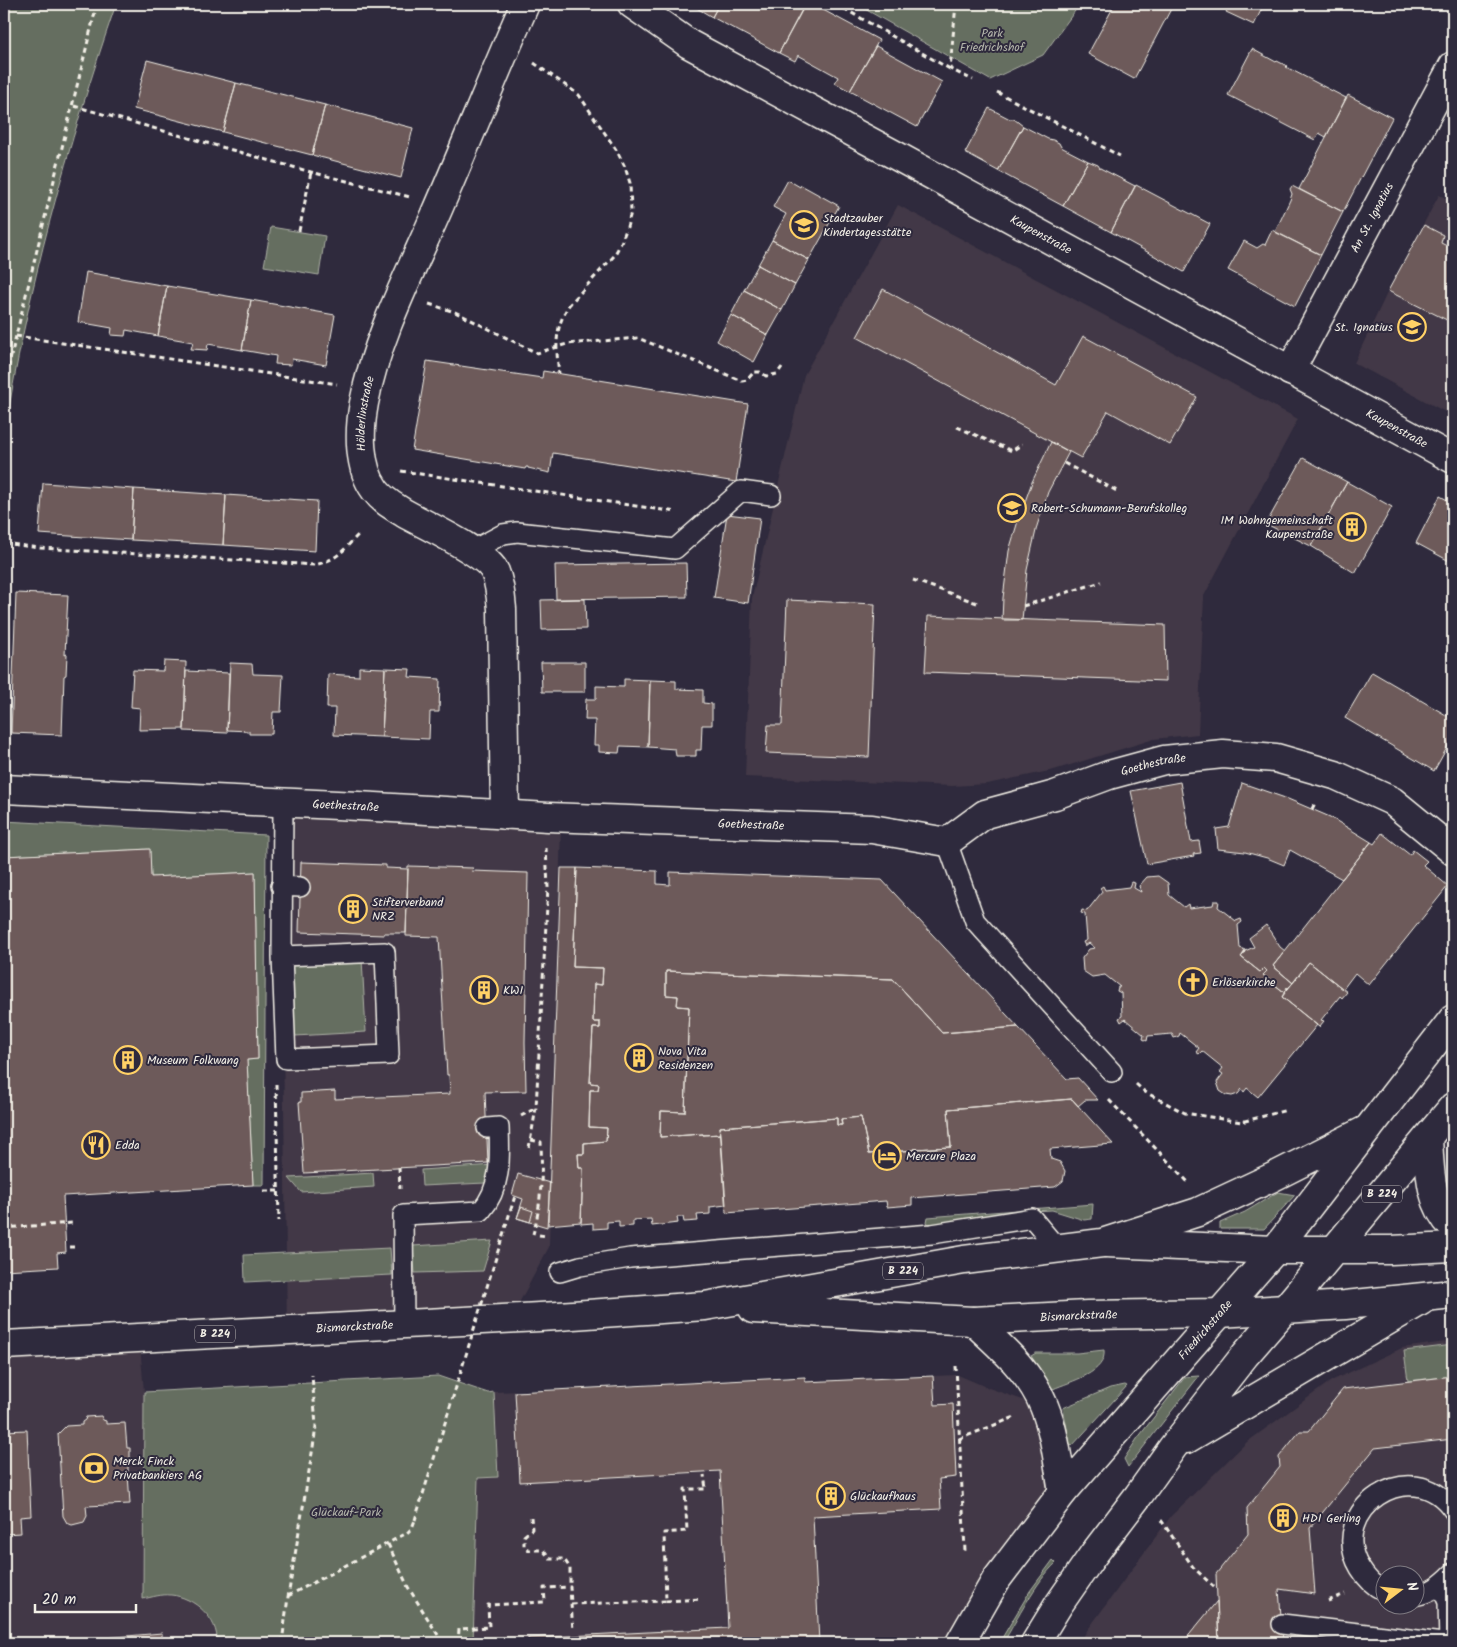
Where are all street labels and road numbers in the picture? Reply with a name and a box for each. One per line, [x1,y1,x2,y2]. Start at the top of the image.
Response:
street label: An St. Ignatius [1345,179,1399,256]
street label: Kaupenstraße [1007,210,1076,259]
street label: Hölderlinstraße [351,373,379,452]
street label: Kaupenstraße [1362,404,1432,453]
street label: Goethestraße [1118,748,1187,781]
street label: Goethestraße [312,794,380,817]
street label: Goethestraße [718,814,785,835]
road number: B 224 [1362,1186,1402,1202]
road number: B 224 [883,1262,923,1280]
street label: Friedrichstraße [1173,1295,1237,1364]
street label: Bismarckstraße [1039,1305,1118,1327]
street label: Bismarckstraße [315,1315,394,1338]
road number: B 224 [195,1326,235,1342]

